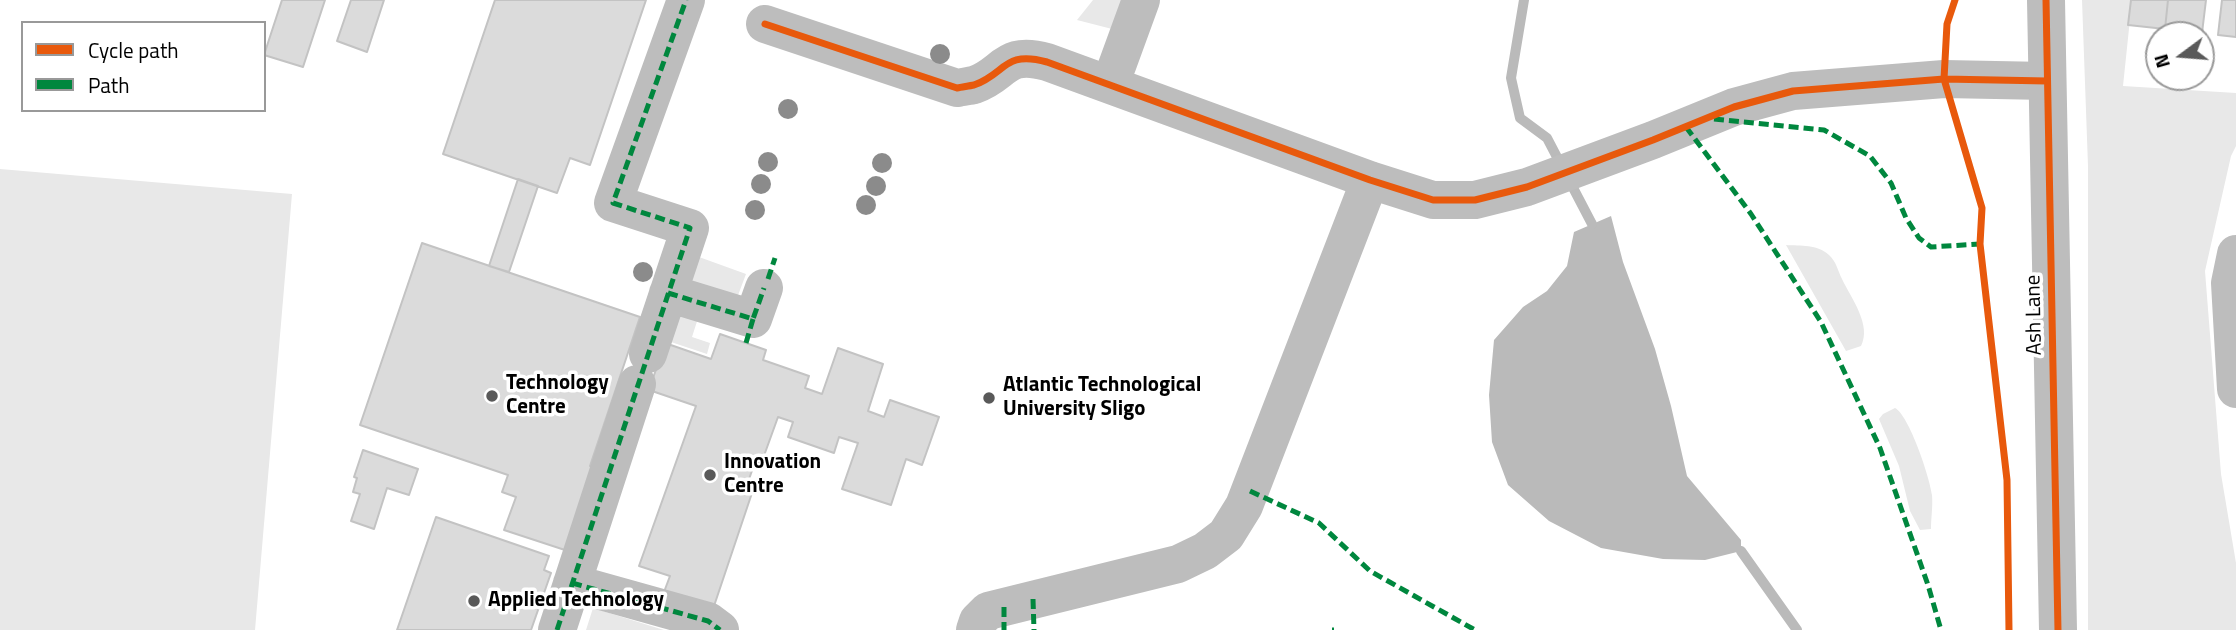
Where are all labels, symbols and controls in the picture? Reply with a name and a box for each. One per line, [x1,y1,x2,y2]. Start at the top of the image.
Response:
legend [21,21,266,112]
north arrow [2145,21,2215,91]
text: Cycle path [88,34,179,66]
text: N [2146,51,2177,72]
text: Path [88,69,130,101]
street label: Ash Lane [2022,274,2048,356]
place label: Technology Centre [506,371,609,421]
place label: Atlantic Technological University Sligo [1003,373,1201,423]
marker: Technology Centre [484,388,500,404]
marker: Atlantic Technological University Sligo [981,390,997,406]
place label: Innovation Centre [724,450,821,500]
marker: Innovation Centre [702,467,718,483]
place label: Applied Technology [488,588,664,614]
marker: Applied Technology [466,593,482,609]

